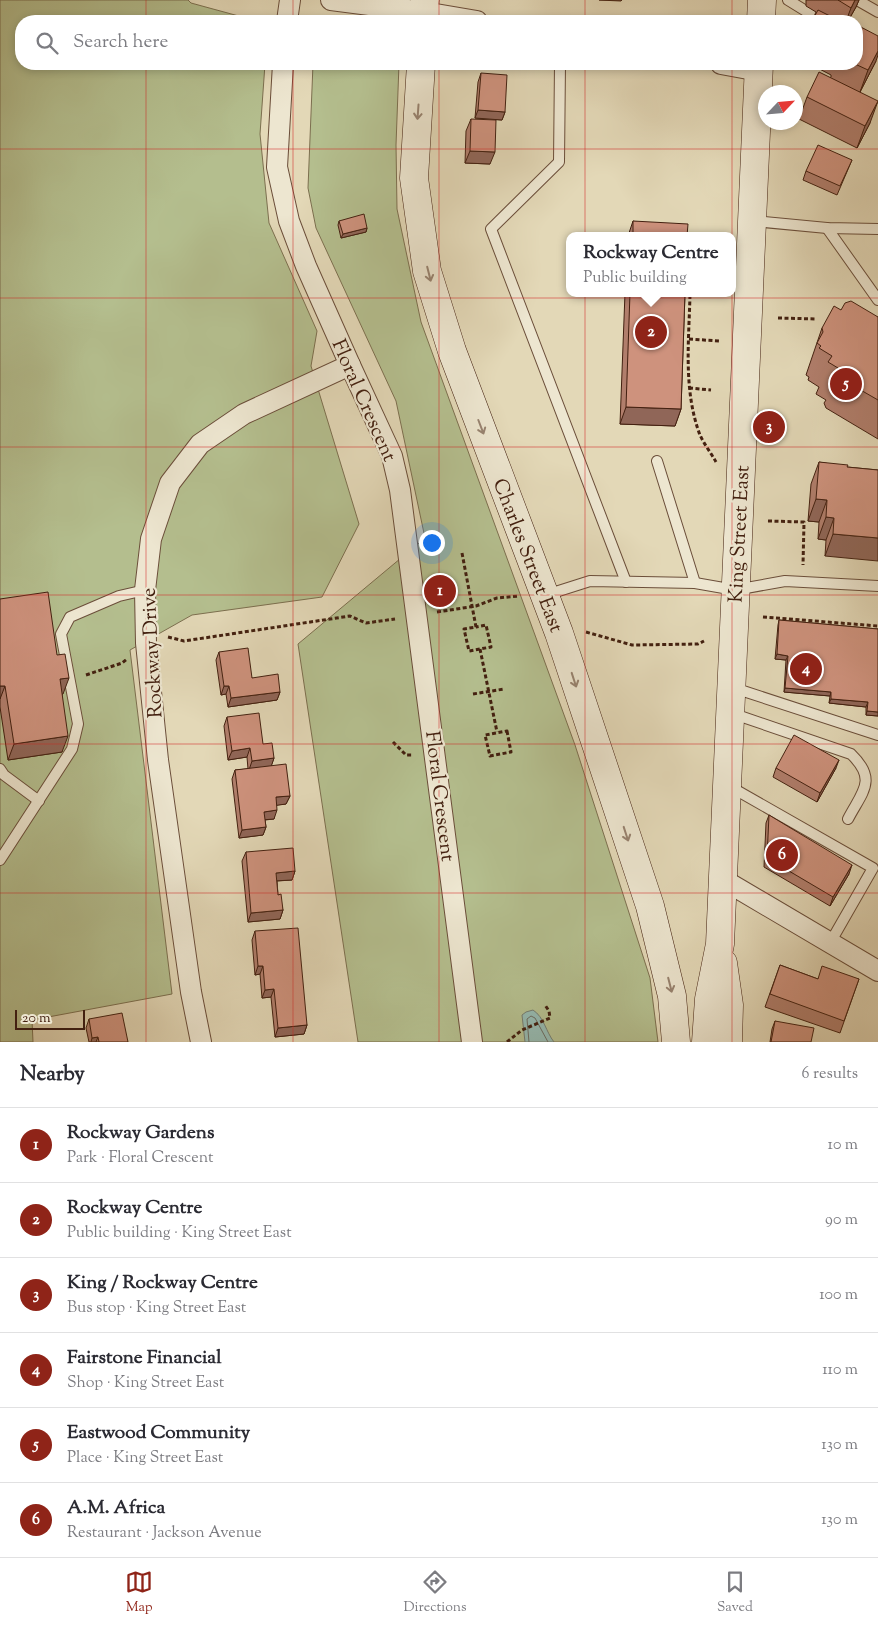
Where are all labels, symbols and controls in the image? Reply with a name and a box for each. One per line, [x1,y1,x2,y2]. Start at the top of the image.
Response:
search box [15,15,863,70]
icon: search [33,29,61,57]
text: Search here [73,29,168,56]
north arrow [758,85,803,130]
one-way arrow [413,104,422,120]
popup [566,232,736,297]
text: Rockway Centre [583,240,719,267]
one-way arrow [424,265,434,281]
text: Public building [583,267,687,290]
pin: 2 [635,313,667,351]
street label: Floral Crescent [323,335,403,467]
pin: 5 [830,365,862,403]
pin: 3 [753,408,785,446]
one-way arrow [477,419,486,434]
street label: King Street East [722,464,759,604]
street label: Charles Street East [484,475,569,637]
your location [419,530,445,556]
pin: 1 [424,572,456,610]
street label: Rockway Drive [136,587,171,719]
pin: 4 [790,650,822,688]
one-way arrow [570,671,579,687]
street label: Floral Crescent [416,729,461,863]
one-way arrow [621,825,631,841]
pin: 6 [766,836,798,874]
one-way arrow [666,976,675,992]
scale bar [15,1007,85,1030]
text: 20 m [22,1009,51,1029]
text: Nearby [20,1060,85,1090]
text: 6 results [802,1063,858,1086]
text: Rockway Gardens [67,1120,214,1147]
text: 1 [33,1134,39,1157]
text: 10 m [828,1134,858,1157]
text: Park · Floral Crescent [67,1147,213,1170]
text: Rockway Centre [67,1195,202,1222]
text: 2 [32,1209,40,1232]
text: 90 m [825,1209,858,1232]
text: Public building · King Street East [67,1222,292,1245]
text: King / Rockway Centre [67,1270,258,1297]
text: 3 [33,1284,39,1307]
text: 100 m [819,1284,858,1307]
text: Bus stop · King Street East [67,1297,246,1320]
text: Fairstone Financial [67,1345,221,1372]
text: 4 [32,1359,40,1382]
text: 110 m [822,1359,858,1382]
text: Shop · King Street East [67,1372,224,1395]
text: Eastwood Community [67,1420,250,1447]
text: 5 [33,1434,39,1457]
text: 130 m [821,1434,858,1457]
text: Place · King Street East [67,1447,223,1470]
text: A.M. Africa [67,1495,165,1522]
text: 6 [32,1509,40,1532]
text: 130 m [821,1509,858,1532]
text: Restaurant · Jackson Avenue [67,1522,262,1545]
tab: Map [125,1568,153,1618]
tab: Directions [403,1568,467,1618]
tab: Saved [717,1568,753,1618]

